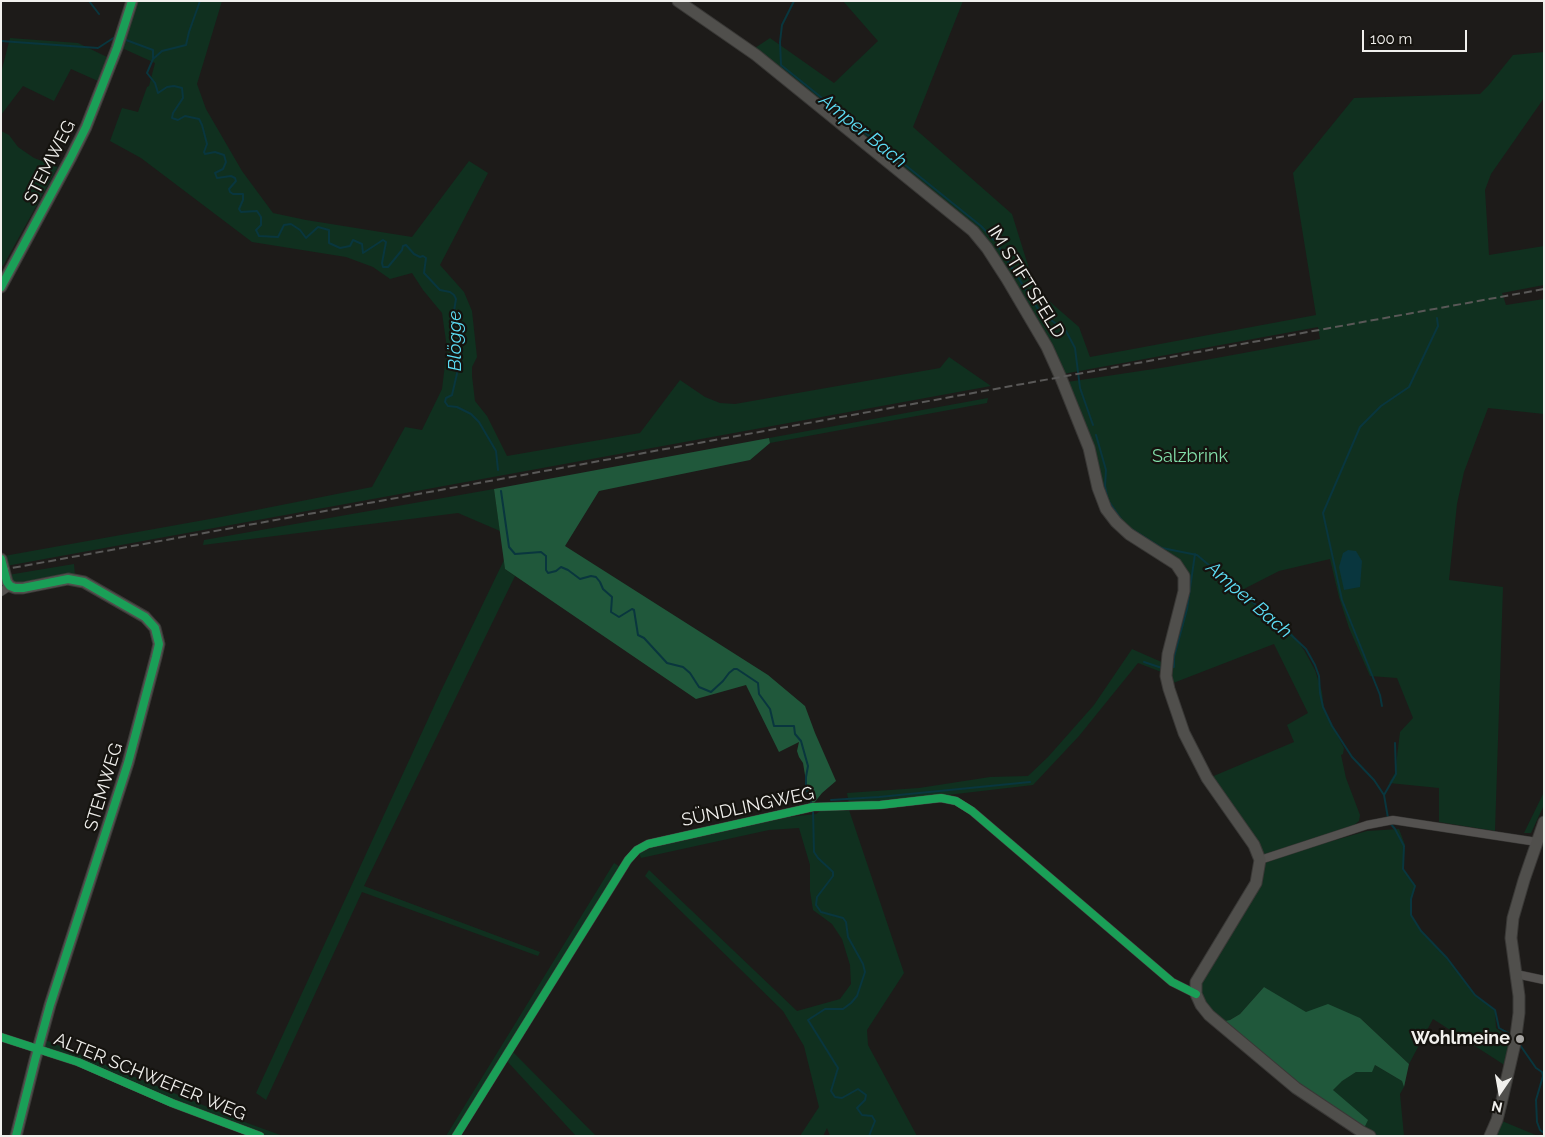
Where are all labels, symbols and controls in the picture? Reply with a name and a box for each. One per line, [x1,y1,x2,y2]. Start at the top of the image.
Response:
scale bar [1365,20,1470,52]
text: 100 m [1370,30,1412,48]
water label: Amper Bach [815,89,911,173]
street label: STEMWEG [20,117,80,207]
street label: IM STIFTSFELD [983,222,1069,342]
water label: Blögge [444,311,466,371]
park label: Salzbrink [1152,446,1228,468]
water label: Amper Bach [1202,557,1296,643]
street label: STEMWEG [80,740,128,834]
street label: SÜNDLINGWEG [680,782,816,832]
street label: ALTER SCHWEFER WEG [51,1028,249,1126]
place label: Wohlmeine [1411,1028,1510,1050]
marker: Wohlmeine [1514,1033,1526,1045]
north arrow [1475,1067,1525,1117]
text: N [1490,1098,1504,1116]

